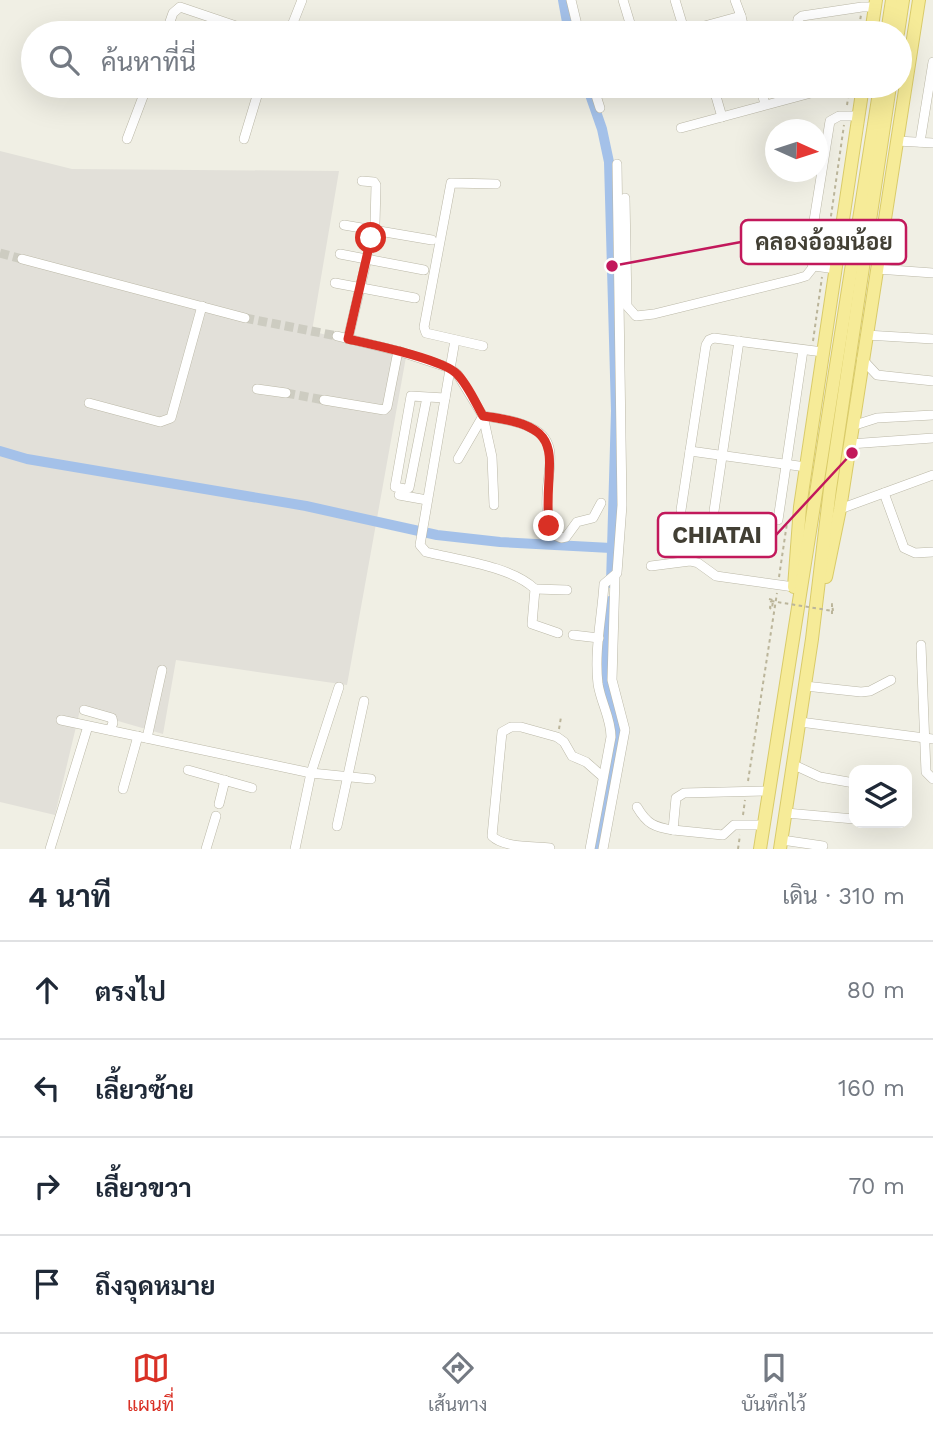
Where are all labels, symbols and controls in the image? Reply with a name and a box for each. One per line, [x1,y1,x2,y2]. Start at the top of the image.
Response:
search box [21,21,912,98]
icon: search [45,41,83,79]
text: ค้นหาที่นี่ [101,47,196,77]
north arrow [765,119,828,182]
callout: คลองอ้อมน้อย [741,220,906,264]
route start [355,222,386,253]
text: คลองอ้อมน้อย [755,226,893,256]
route end [533,510,564,541]
callout: CHIATAI [658,513,776,557]
text: CHIATAI [672,522,762,549]
map controls [849,765,912,828]
button: layers [849,765,912,828]
text: 4 นาที [28,879,111,914]
text: เดิน · 310 m [782,883,905,910]
icon: ahead [28,971,66,1009]
text: ตรงไป [95,977,166,1007]
text: 80 m [847,977,905,1004]
icon: left [28,1069,66,1107]
text: เลี้ยวซ้าย [95,1075,194,1105]
text: 160 m [838,1075,905,1102]
icon: right [28,1167,66,1205]
text: เลี้ยวขวา [95,1173,192,1203]
text: 70 m [848,1173,905,1200]
icon: arrive [28,1265,66,1303]
text: ถึงจุดหมาย [95,1271,216,1301]
tab: แผนที่ [127,1349,174,1416]
tab: เส้นทาง [428,1349,487,1416]
tab: บันทึกไว้ [741,1349,806,1416]

